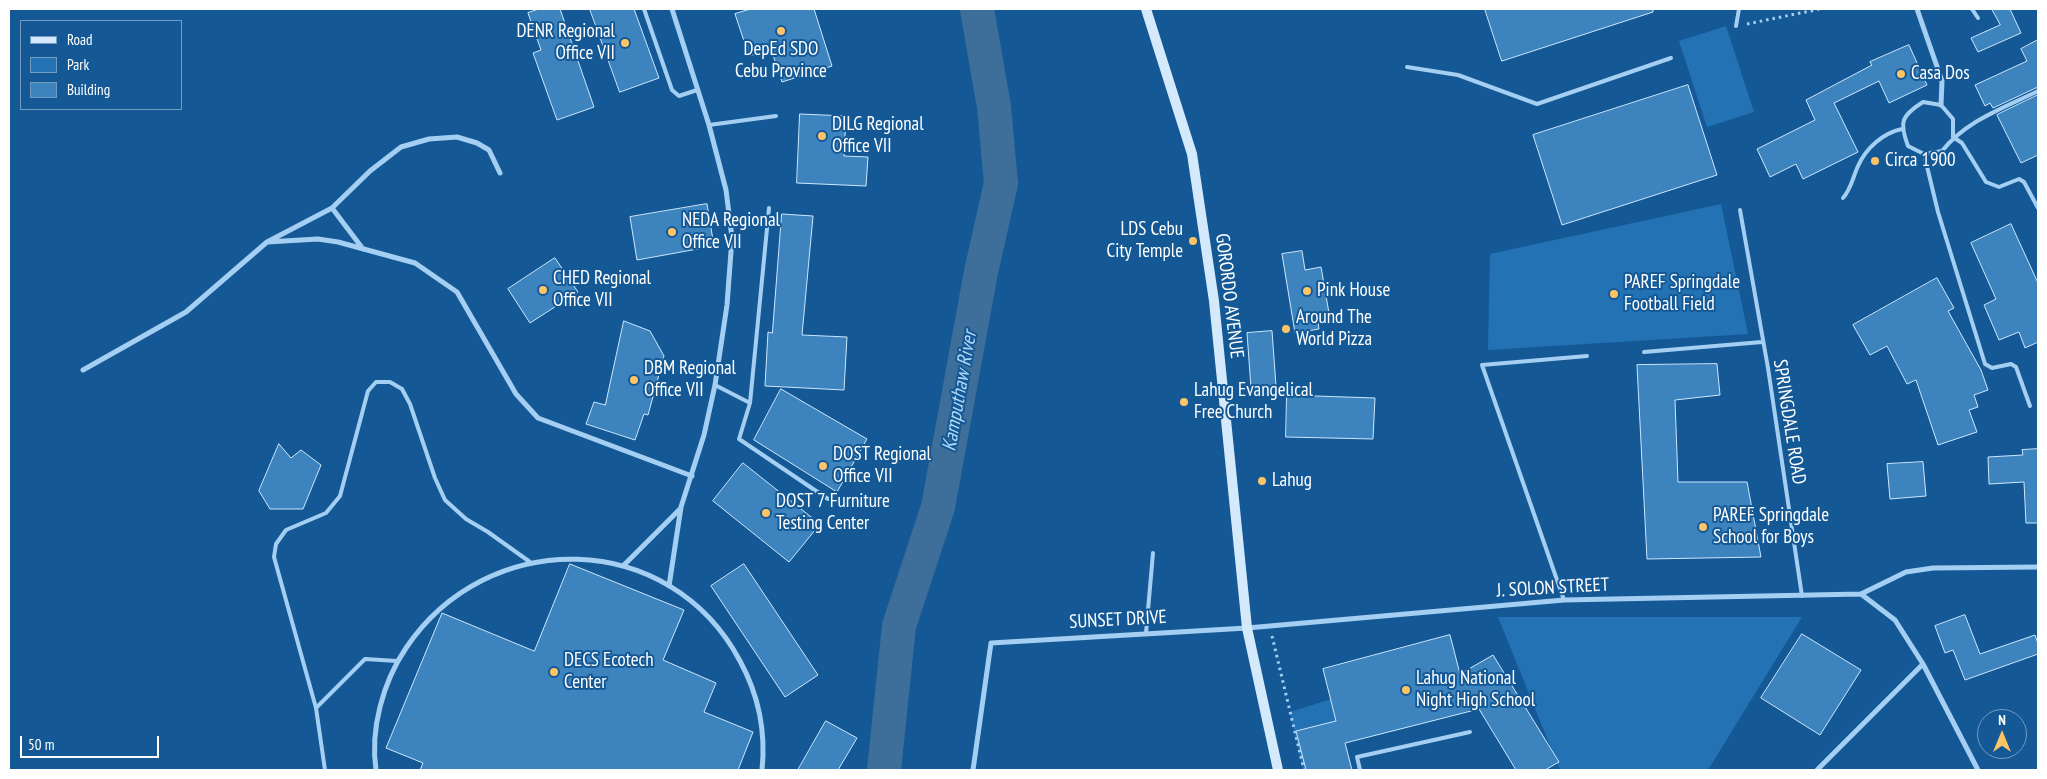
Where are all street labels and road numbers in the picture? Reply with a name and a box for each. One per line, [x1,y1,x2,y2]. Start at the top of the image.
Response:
street label: GORORDO AVENUE [1210,232,1248,360]
street label: SPRINGDALE ROAD [1768,358,1810,486]
street label: J. SOLON STREET [1496,574,1610,602]
street label: SUNSET DRIVE [1069,606,1167,634]

